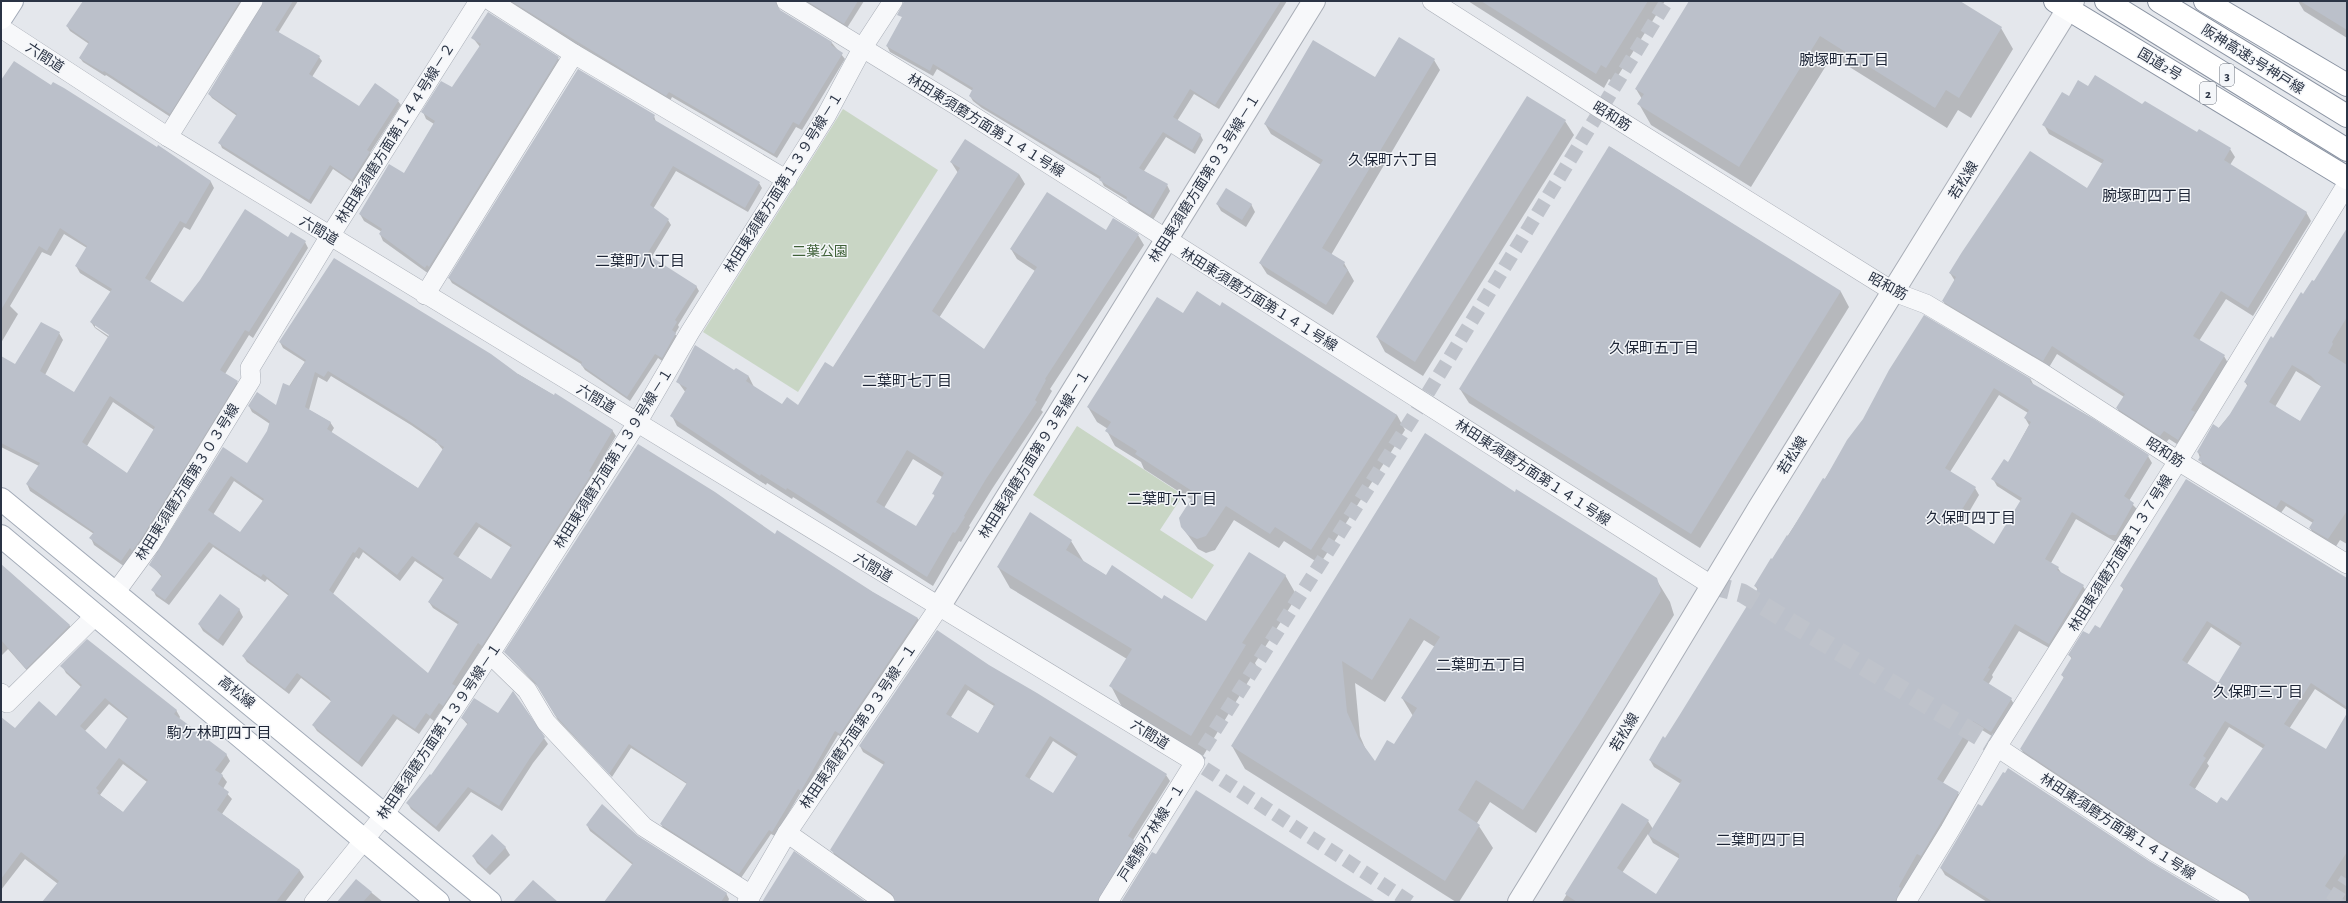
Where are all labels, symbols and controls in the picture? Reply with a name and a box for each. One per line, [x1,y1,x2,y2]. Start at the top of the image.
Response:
street label: 阪神高速3号神戸線 [2199,21,2307,97]
street label: 六間道 [23,40,66,75]
street label: 林田東須磨方面第１４４号線－２ [333,40,457,226]
street label: 国道2号 [2135,46,2184,83]
district label: 腕塚町五丁目 [1799,52,1889,68]
road number: 3 [2220,64,2234,86]
street label: 林田東須磨方面第１４１号線 [905,70,1067,180]
road number: 2 [2200,82,2216,104]
street label: 林田東須磨方面第１３９号線－１ [721,89,845,275]
street label: 林田東須磨方面第９３号線－１ [1145,91,1263,265]
street label: 昭和筋 [1590,98,1634,134]
district label: 久保町六丁目 [1348,152,1438,168]
street label: 若松線 [1946,158,1981,202]
district label: 腕塚町四丁目 [2102,188,2192,204]
street label: 六間道 [297,213,341,248]
park label: 二葉公園 [792,244,848,259]
street label: 林田東須磨方面第１４１号線 [1178,244,1340,354]
district label: 二葉町八丁目 [595,253,685,269]
street label: 昭和筋 [1866,269,1910,303]
district label: 久保町五丁目 [1609,340,1699,356]
street label: 林田東須磨方面第１３９号線－１ [551,365,675,551]
street label: 林田東須磨方面第９３号線－１ [975,367,1093,541]
district label: 二葉町七丁目 [862,373,952,389]
street label: 六間道 [574,381,618,416]
street label: 林田東須磨方面第３０３号線 [132,401,242,563]
street label: 林田東須磨方面第１４１号線 [1452,416,1614,528]
street label: 若松線 [1775,433,1810,477]
street label: 昭和筋 [2143,434,2187,470]
street label: 林田東須磨方面第１３７号線 [2065,472,2175,634]
district label: 二葉町六丁目 [1127,491,1217,507]
district label: 久保町四丁目 [1926,510,2016,526]
street label: 六間道 [851,550,895,585]
street label: 林田東須磨方面第１３９号線－１ [374,639,504,823]
street label: 林田東須磨方面第９３号線－１ [797,640,919,812]
district label: 二葉町五丁目 [1436,657,1526,673]
street label: 高松線 [216,673,258,711]
district label: 久保町三丁目 [2213,684,2303,700]
street label: 若松線 [1607,710,1642,754]
street label: 六間道 [1128,717,1172,752]
district label: 駒ケ林町四丁目 [166,725,272,741]
street label: 林田東須磨方面第１４１号線 [2037,770,2199,882]
street label: 戸崎駒ケ林線－１ [1115,781,1187,884]
district label: 二葉町四丁目 [1716,832,1806,848]

